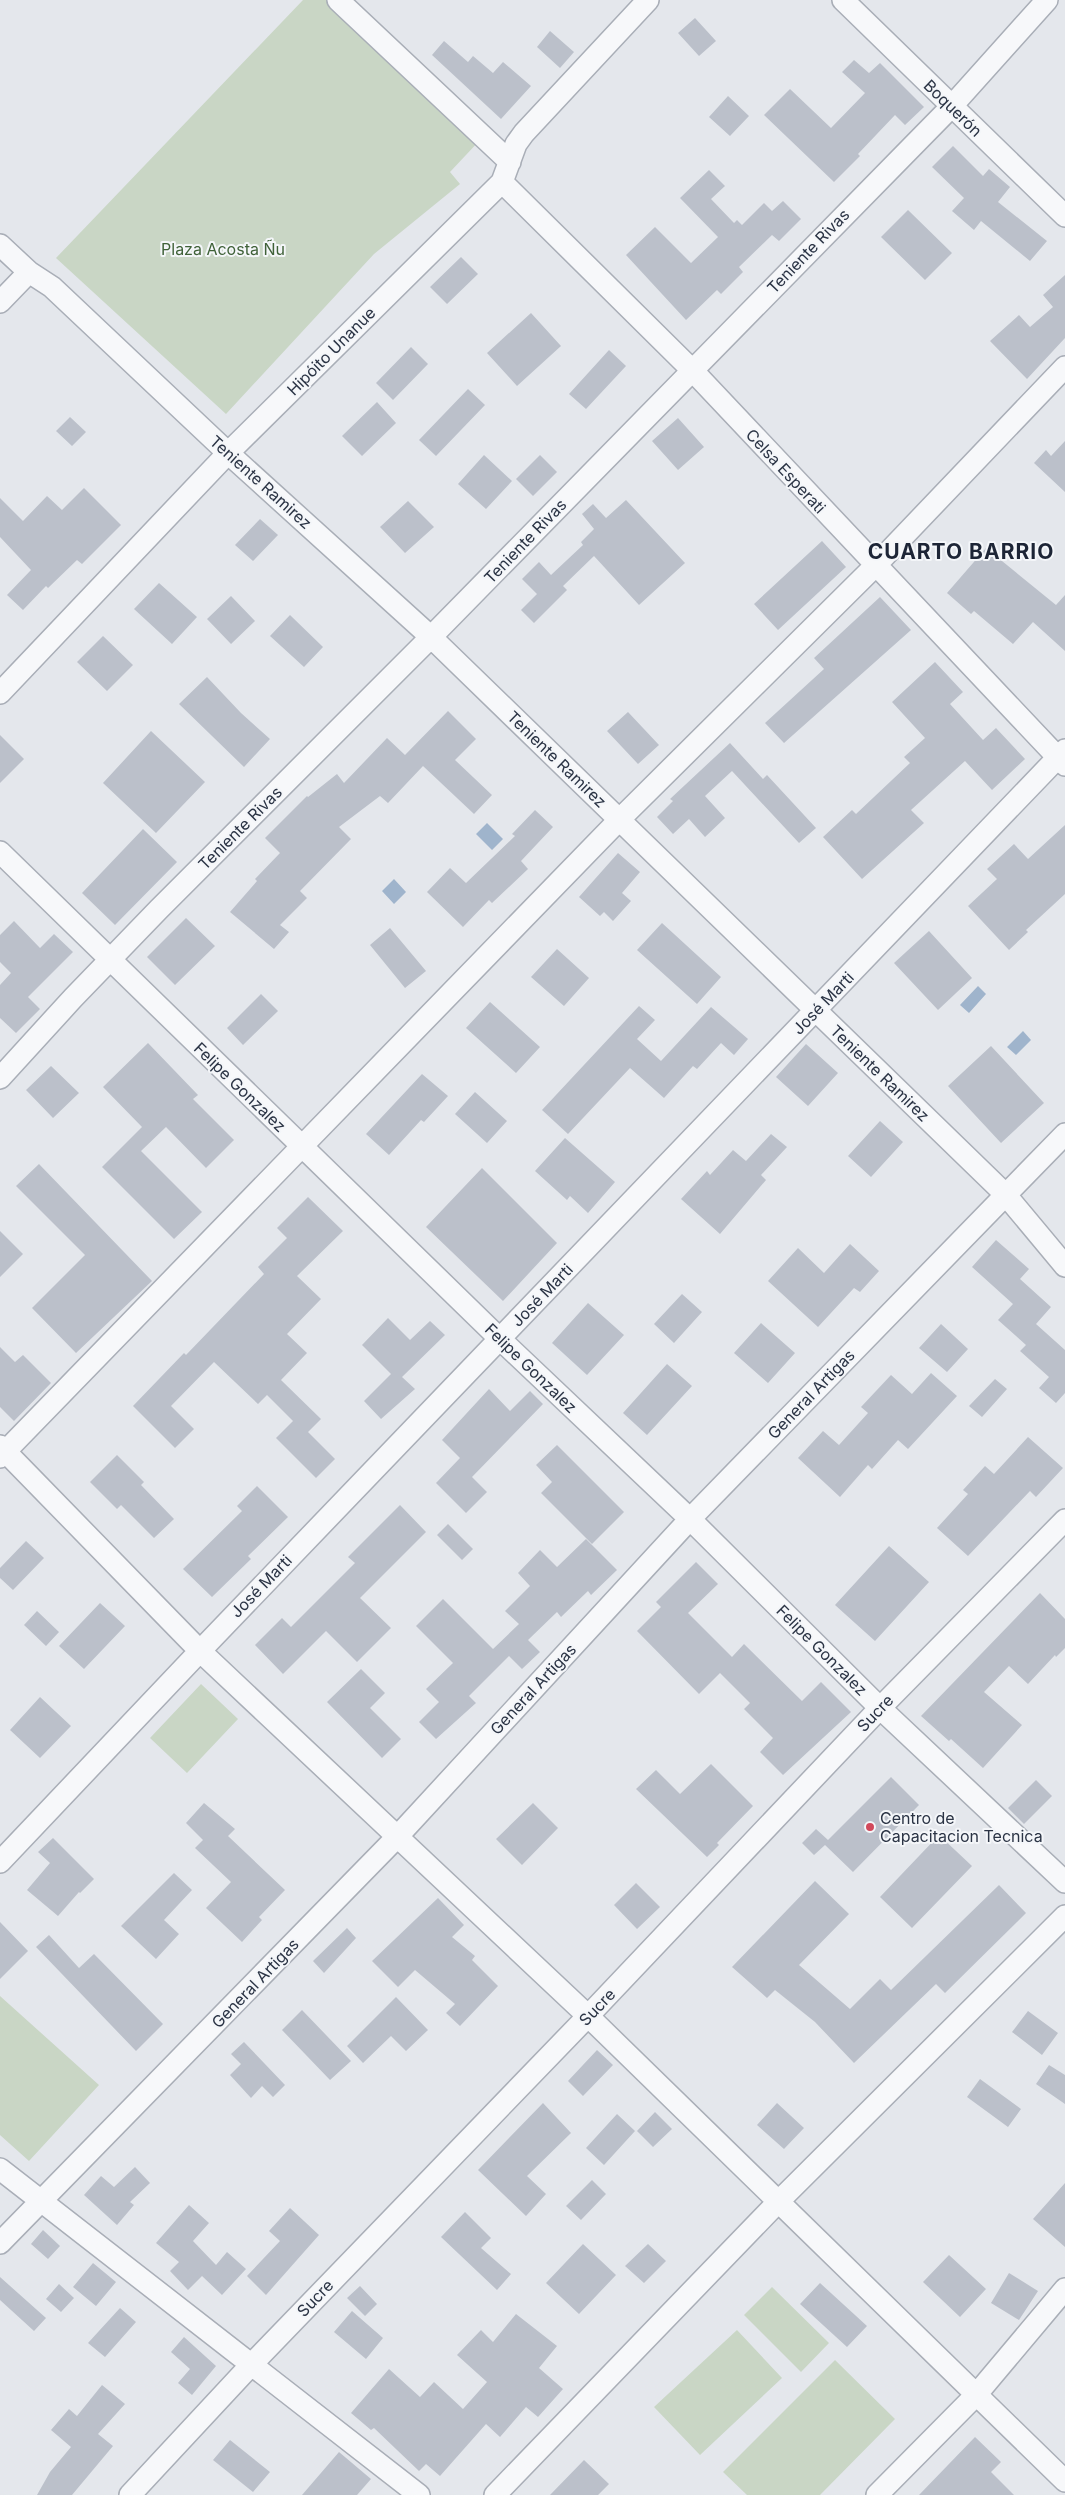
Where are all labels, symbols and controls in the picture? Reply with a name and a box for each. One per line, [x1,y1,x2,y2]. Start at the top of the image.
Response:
street label: Boquerón [920,75,986,141]
street label: Teniente Rivas [763,205,853,297]
park label: Plaza Acosta Ñu [161,239,285,259]
street label: Hipóito Unanue [283,303,379,399]
street label: Celsa Esperati [742,425,830,517]
street label: Teniente Ramirez [206,431,316,533]
street label: Teniente Rivas [480,495,570,587]
district label: CUARTO BARRIO [868,539,1054,564]
street label: Teniente Ramirez [503,707,611,811]
street label: Teniente Rivas [194,782,286,874]
street label: José Marti [788,967,858,1039]
street label: Teniente Ramirez [826,1021,934,1125]
street label: Felipe Gonzalez [190,1038,290,1136]
street label: José Marti [507,1259,577,1331]
street label: Felipe Gonzalez [481,1319,581,1417]
street label: General Artigas [763,1345,859,1443]
street label: José Marti [226,1550,296,1622]
street label: Felipe Gonzalez [772,1600,872,1700]
street label: General Artigas [486,1639,580,1739]
street label: Sucre [853,1690,897,1736]
place label: Centro de Capacitacion Tecnica [880,1808,1043,1846]
marker: Centro de Capacitacion Tecnica [864,1821,876,1833]
street label: General Artigas [207,1934,303,2032]
street label: Sucre [575,1984,619,2030]
street label: Sucre [293,2275,337,2321]

